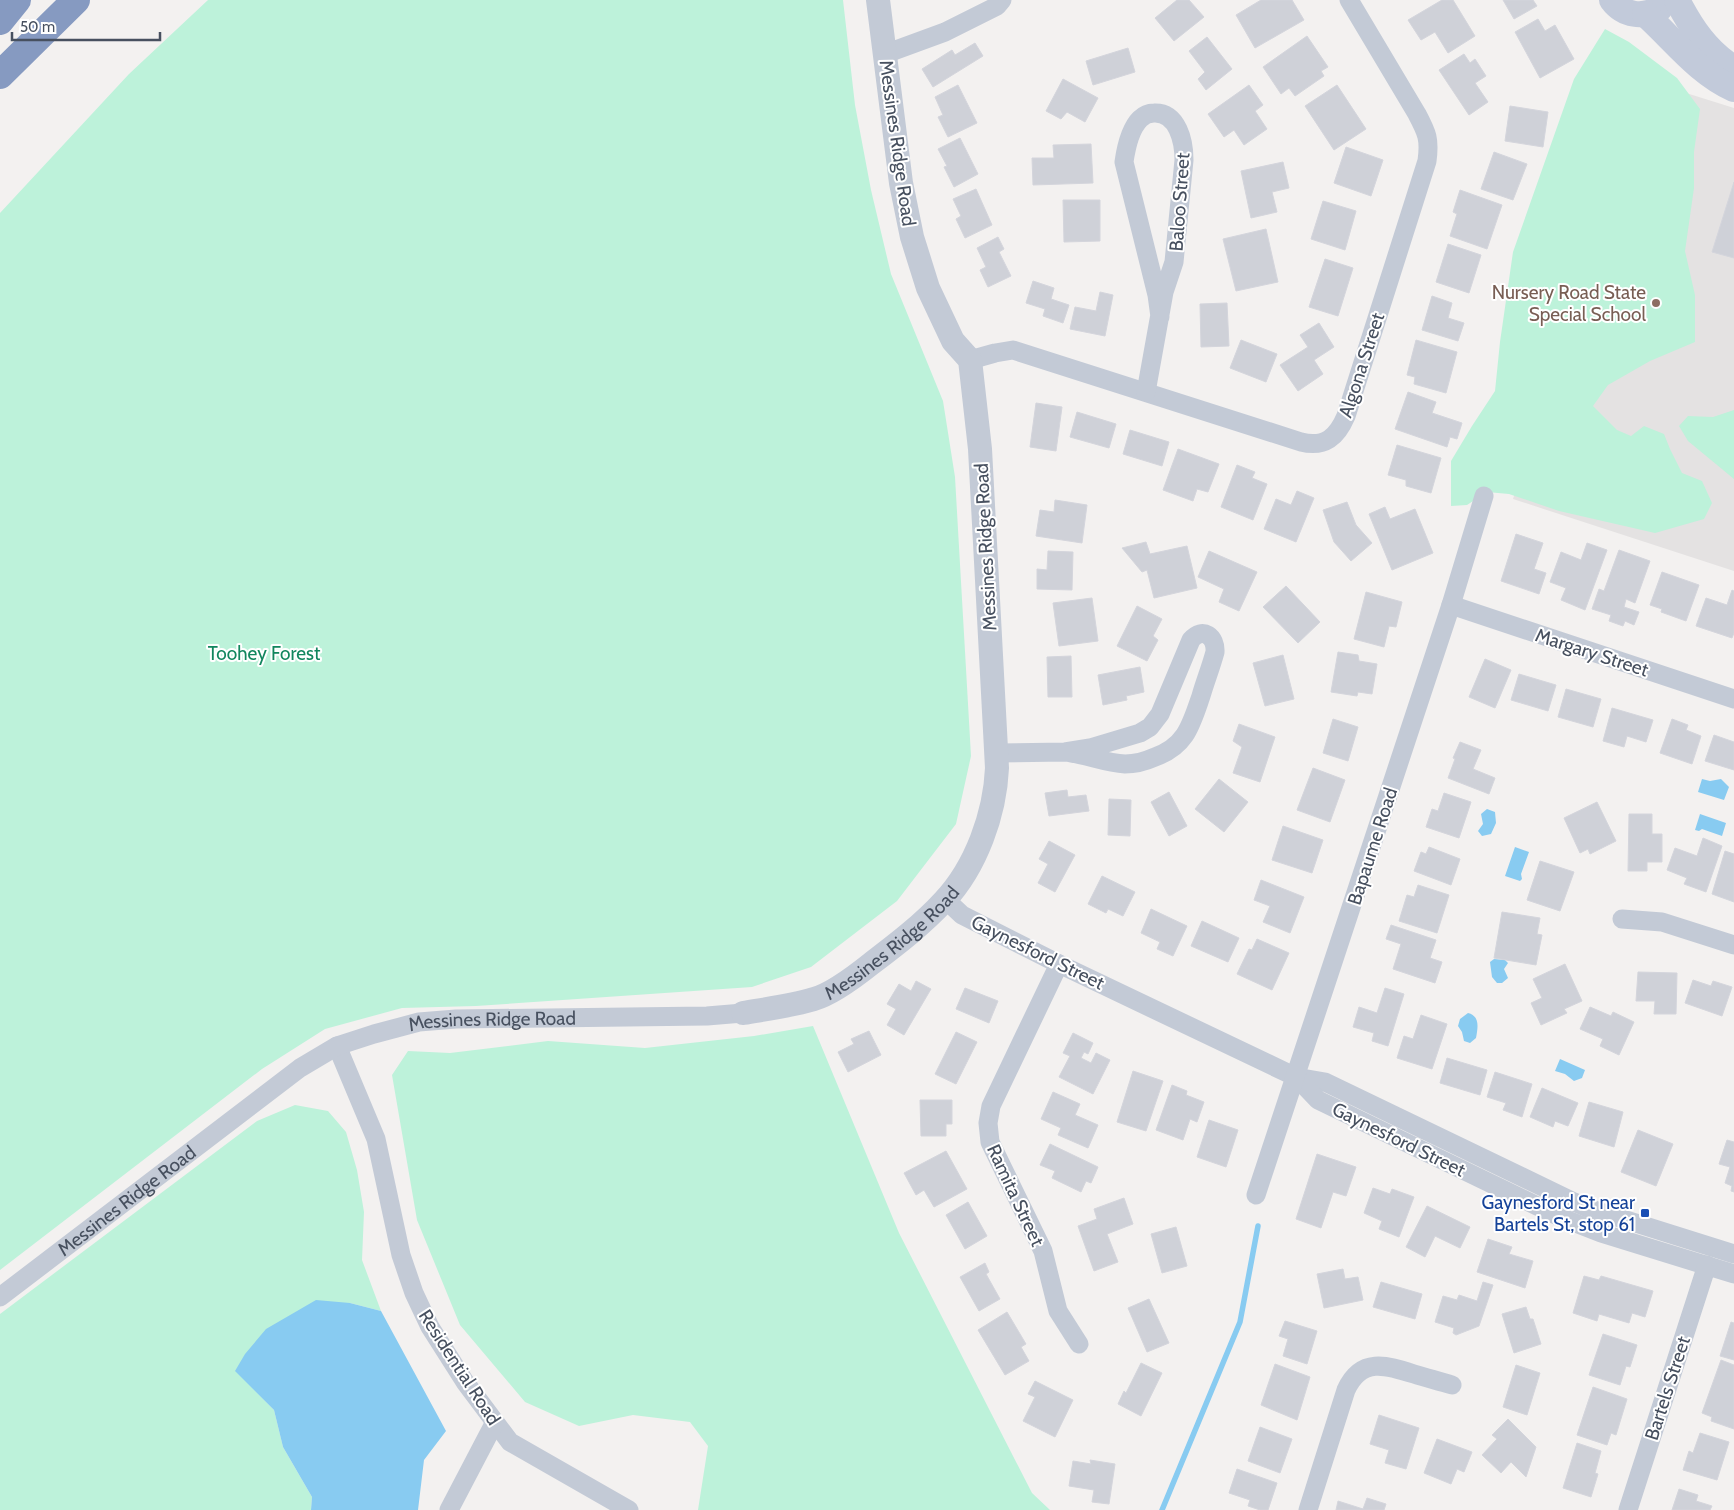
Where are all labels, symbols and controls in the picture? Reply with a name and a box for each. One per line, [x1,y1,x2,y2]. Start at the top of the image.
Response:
scale bar [12,10,160,42]
text: 50 m [20,18,55,36]
street label: Messines Ridge Road [874,58,921,228]
street label: Baloo Street [1165,151,1194,252]
place label: Nursery Road State Special School [1492,281,1647,326]
marker: Nursery Road State Special School [1650,297,1662,309]
street label: Algona Street [1334,309,1389,420]
street label: Messines Ridge Road [970,463,1001,631]
street label: Margary Street [1532,623,1652,682]
park label: Toohey Forest [208,642,321,665]
street label: Bapaume Road [1343,785,1402,908]
street label: Messines Ridge Road [820,881,964,1005]
street label: Gaynesford Street [967,910,1109,995]
street label: Messines Ridge Road [406,1007,576,1036]
street label: Gaynesford Street [1328,1097,1470,1182]
street label: Messines Ridge Road [53,1141,200,1261]
street label: Ramita Street [982,1141,1049,1250]
place label: Gaynesford St near Bartels St, stop 61 [1482,1191,1635,1236]
marker: Gaynesford St near Bartels St, stop 61 [1639,1207,1651,1219]
street label: Residential Road [414,1305,505,1429]
street label: Bartels Street [1640,1333,1695,1443]

